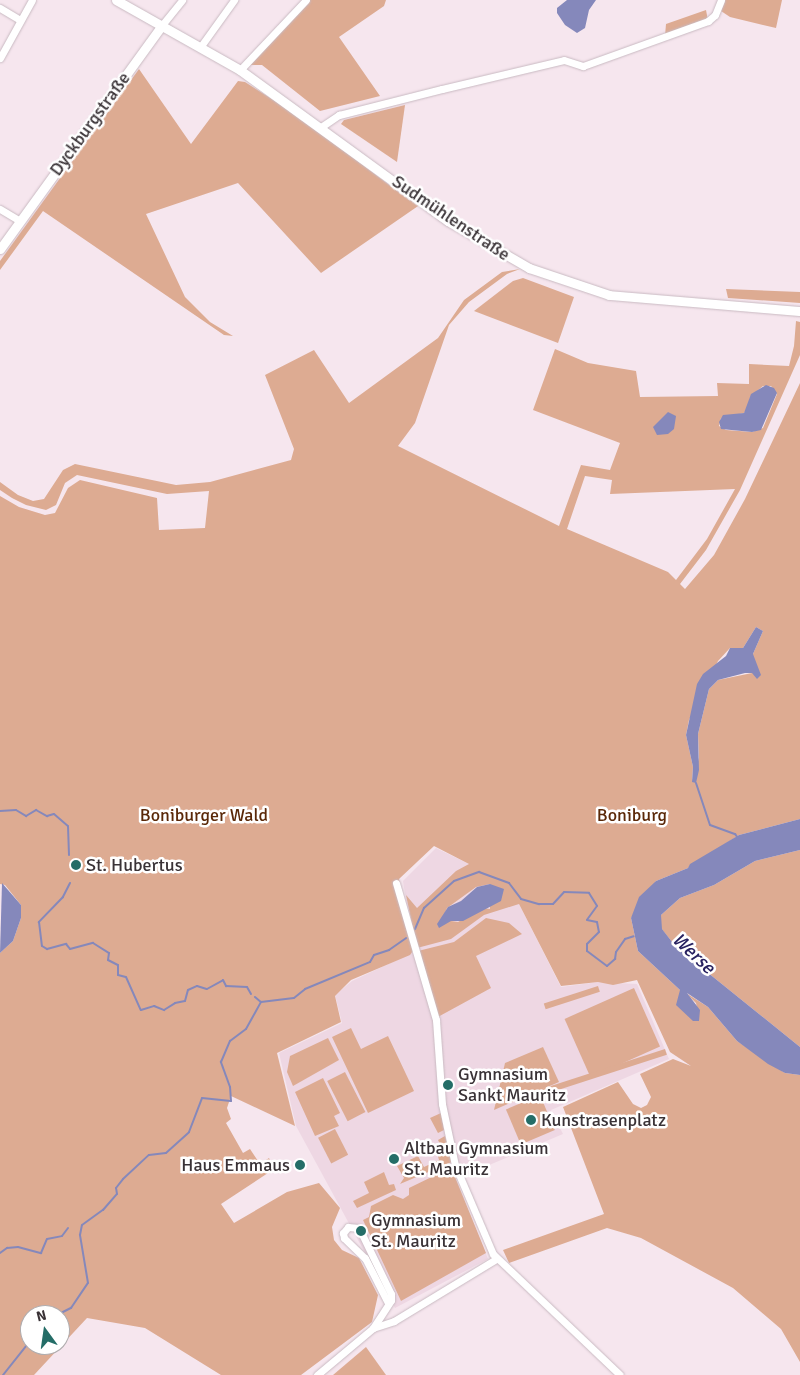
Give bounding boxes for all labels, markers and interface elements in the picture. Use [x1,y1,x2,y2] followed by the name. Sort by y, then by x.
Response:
[45,68,135,180] street label: Dyckburgstraße
[388,171,514,265] street label: Sudmühlenstraße
[140,804,268,826] park label: Boniburger Wald
[597,804,667,826] park label: Boniburg
[86,854,183,876] place label: St. Hubertus
[70,859,82,871] marker: St. Hubertus
[667,929,719,979] water label: Werse
[458,1064,566,1106] place label: Gymnasium Sankt Mauritz
[442,1079,454,1091] marker: Gymnasium Sankt Mauritz
[541,1109,666,1131] place label: Kunstrasenplatz
[525,1114,537,1126] marker: Kunstrasenplatz
[404,1138,549,1180] place label: Altbau Gymnasium St. Mauritz
[388,1153,400,1165] marker: Altbau Gymnasium St. Mauritz
[181,1154,290,1176] place label: Haus Emmaus
[294,1159,306,1171] marker: Haus Emmaus
[371,1210,461,1252] place label: Gymnasium St. Mauritz
[355,1225,367,1237] marker: Gymnasium St. Mauritz
[20,1305,70,1355] north arrow
[35,1307,48,1325] text: N

